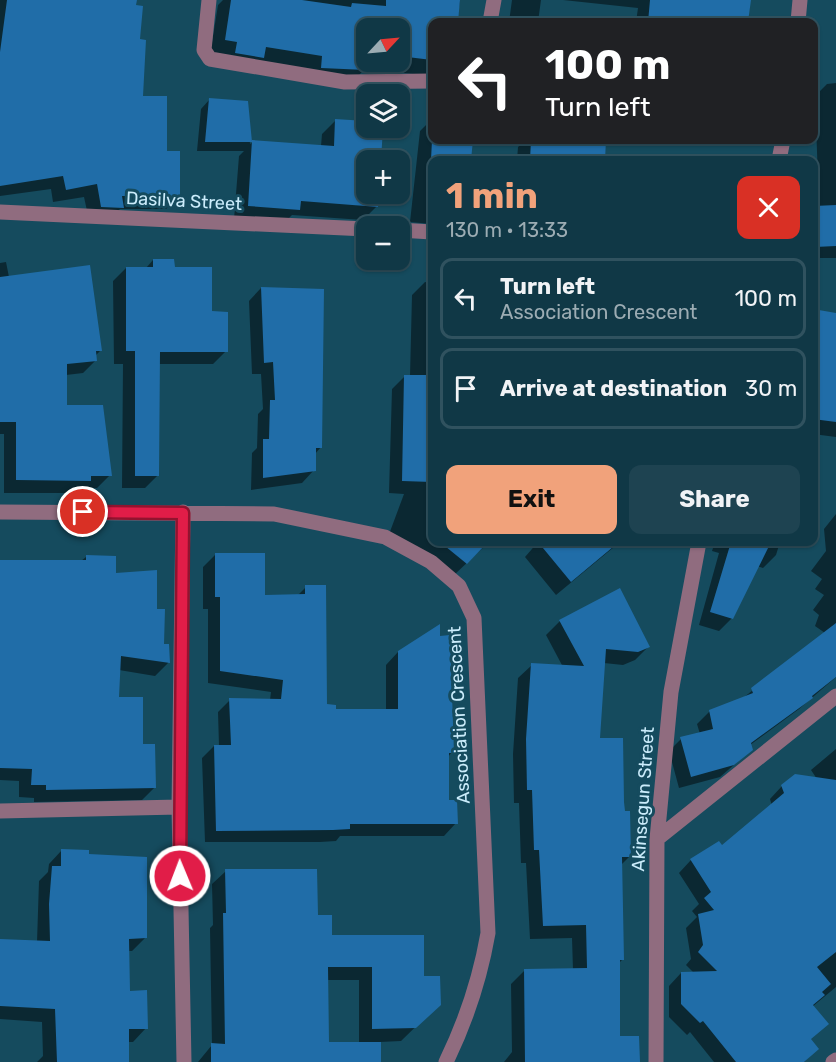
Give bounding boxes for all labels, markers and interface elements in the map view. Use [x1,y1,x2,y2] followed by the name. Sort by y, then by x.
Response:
[356,18,410,72] north arrow
[356,18,410,270] map controls
[545,40,670,90] text: 100 m
[446,42,524,120] icon: left
[356,84,410,138] button: layers
[545,91,650,123] text: Turn left
[356,150,410,204] button: +
[446,174,538,217] text: 1 min
[737,176,800,239] button: close
[125,187,243,215] street label: Dasilva Street
[356,216,410,270] button: −
[446,218,568,242] text: 130 m · 13:33
[500,273,595,300] text: Turn left
[449,282,482,315] icon: left
[735,285,797,312] text: 100 m
[500,300,697,324] text: Association Crescent
[449,372,482,405] icon: arrive
[500,375,727,402] text: Arrive at destination
[745,375,797,402] text: 30 m
[446,465,617,534] button: Exit
[629,465,800,534] button: Share
[57,486,108,537] pin
[66,495,99,528] icon: arrive
[443,626,475,804] street label: Association Crescent
[627,726,659,872] street label: Akinsegun Street
[148,844,212,908] position arrow

